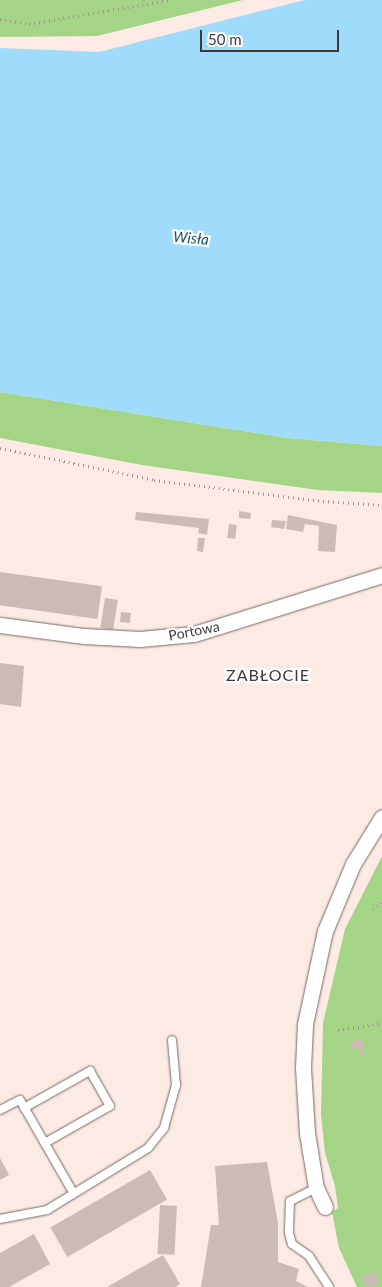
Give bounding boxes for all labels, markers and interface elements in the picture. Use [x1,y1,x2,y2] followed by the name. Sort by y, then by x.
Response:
[202,20,341,52] scale bar
[208,30,242,48] text: 50 m
[172,227,210,249] water label: Wisła
[167,618,221,644] street label: Portowa
[225,665,311,685] district label: ZABŁOCIE

